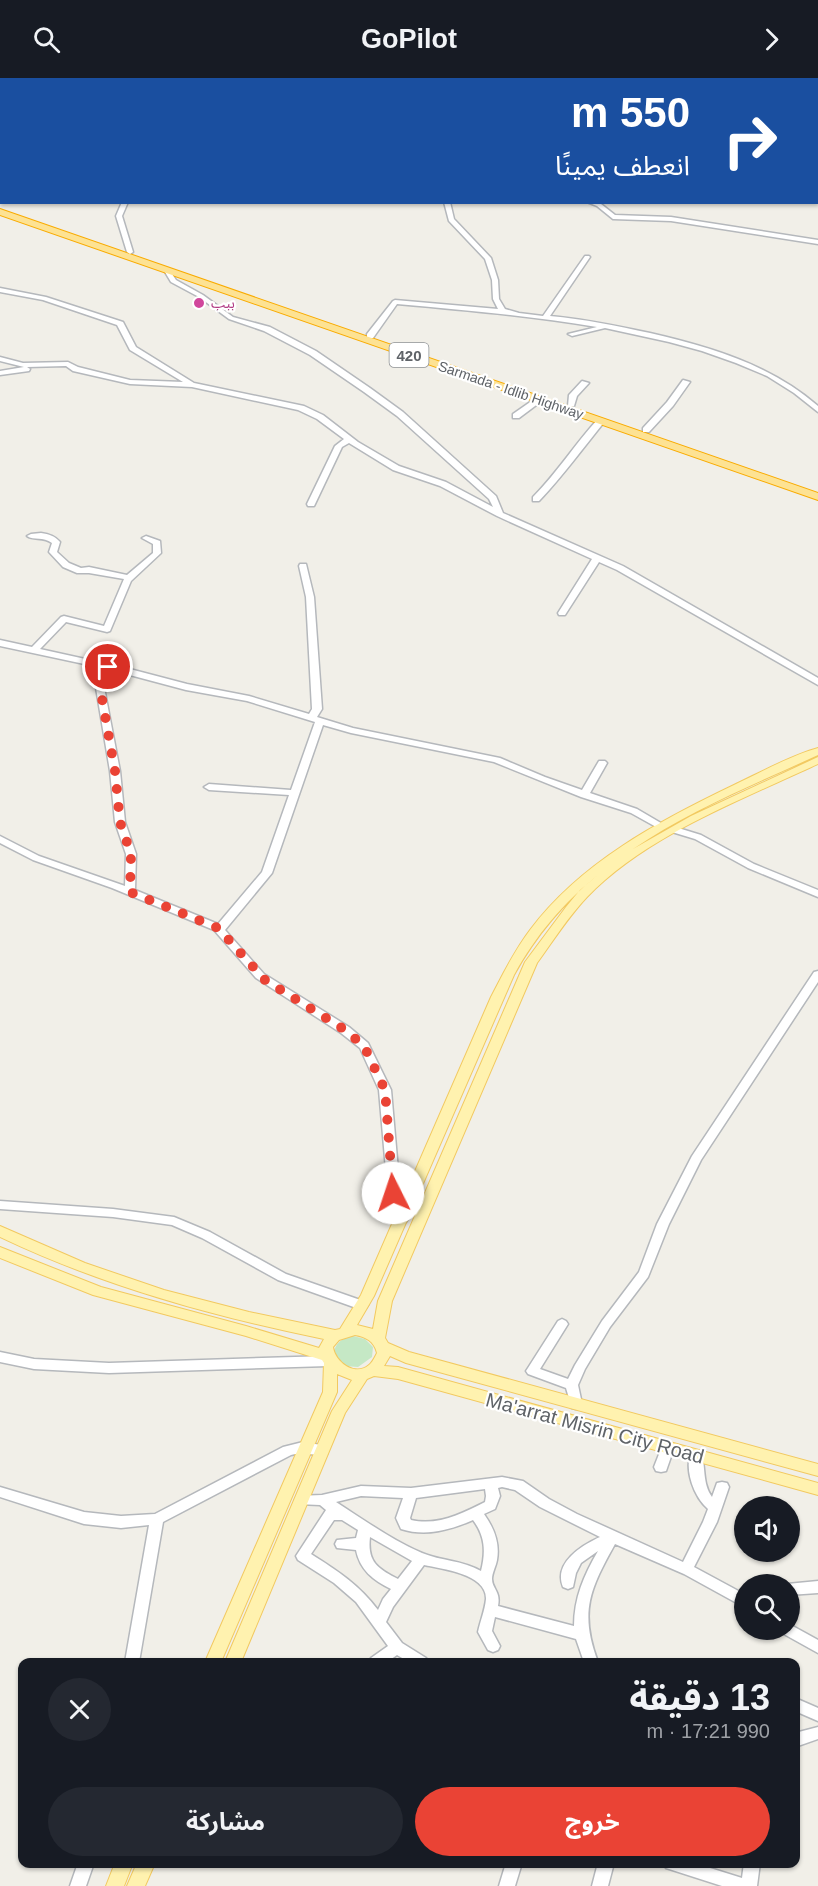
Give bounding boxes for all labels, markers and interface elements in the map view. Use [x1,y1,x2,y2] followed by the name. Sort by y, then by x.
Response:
[30,23,63,56] icon: search
[755,23,788,56] icon: forward
[361,24,457,54] text: GoPilot
[571,89,690,136] text: 550 m
[711,102,789,180] icon: right
[555,151,690,181] text: انعطف يمينًا
[211,295,235,311] place label: ببب
[192,296,206,310] marker: ببب
[390,343,428,367] road number: 420
[436,358,586,422] street label: Sarmada - Idlib Highway
[82,641,133,692] pin
[91,650,124,683] icon: arrive
[361,1161,425,1225] position arrow
[483,1388,707,1468] street label: Ma'arrat Misrin City Road
[734,1496,800,1640] map controls
[734,1496,800,1562] button: sound
[734,1574,800,1640] button: search
[629,1677,770,1718] text: 13 دقيقة
[48,1678,111,1741] button: close
[647,1720,770,1742] text: 990 m · 17:21
[48,1787,403,1856] button: مشاركة
[415,1787,770,1856] button: خروج

